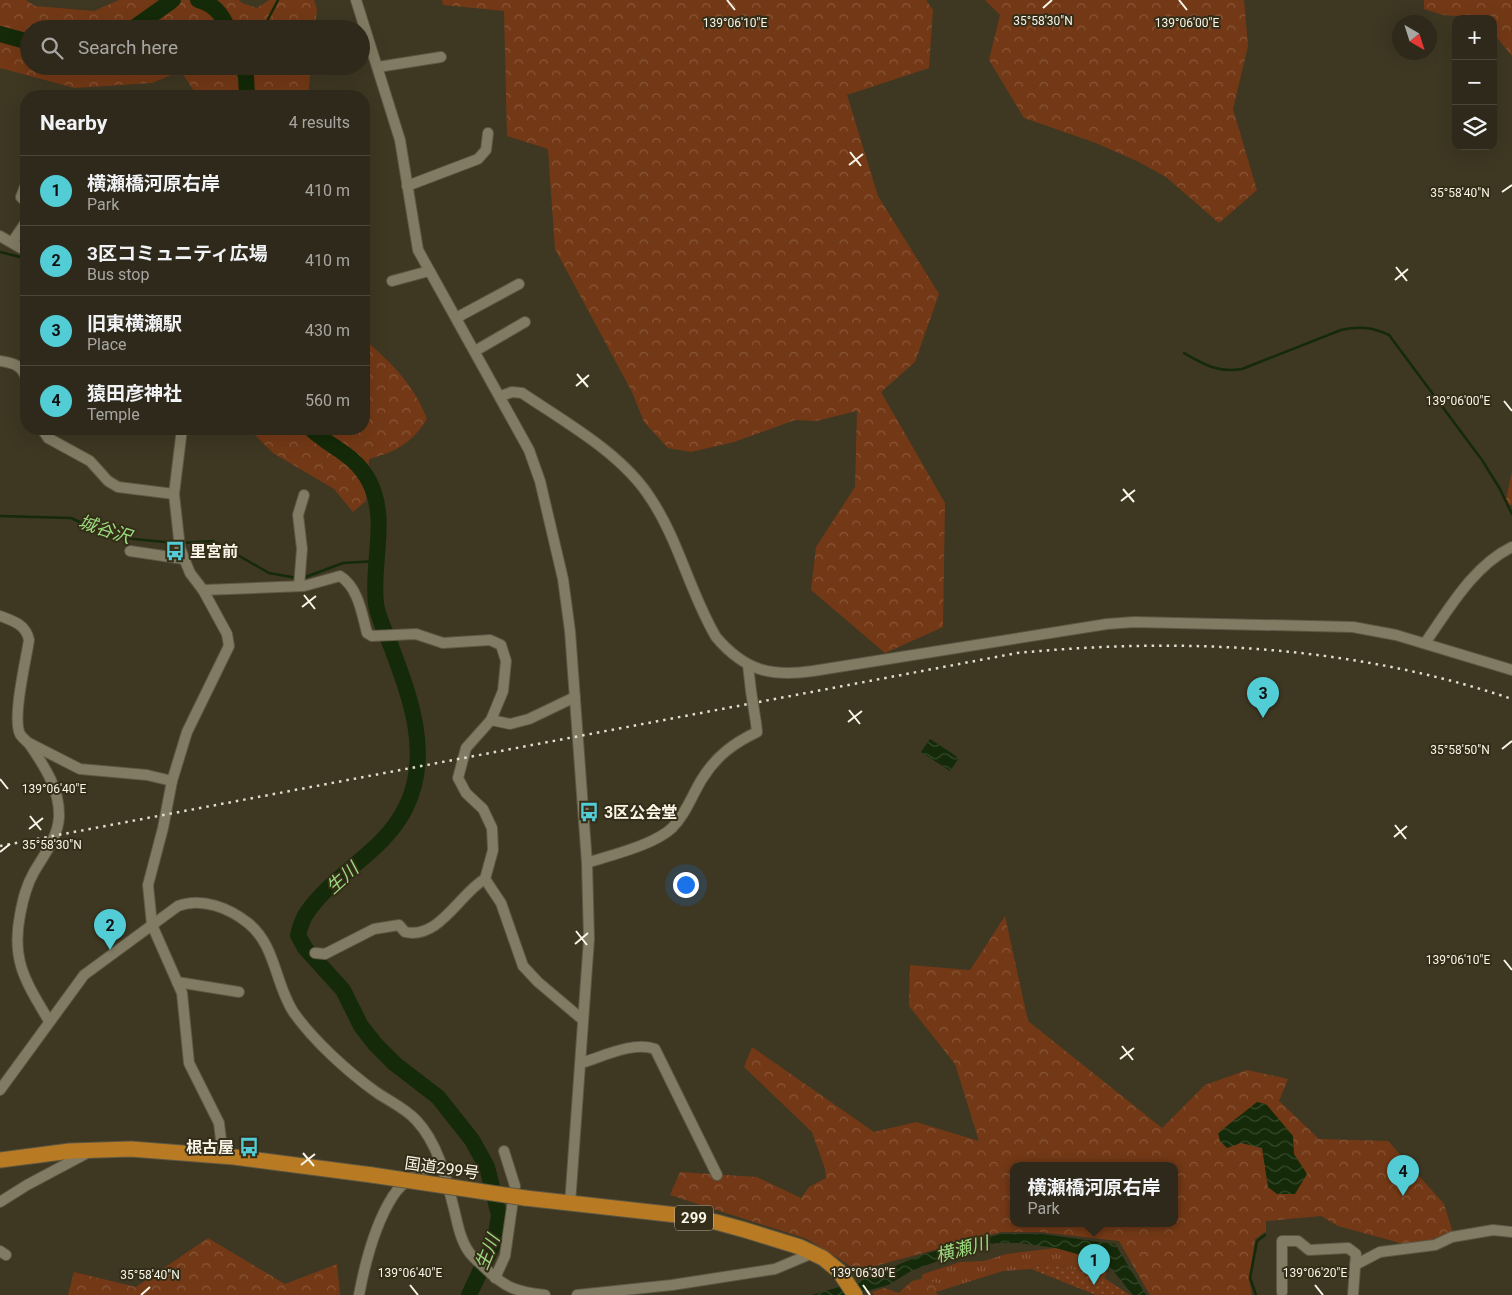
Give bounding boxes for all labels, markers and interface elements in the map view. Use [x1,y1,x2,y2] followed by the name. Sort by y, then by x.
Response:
[1013,14,1073,28] text: 35°58'30"N
[1392,15,1437,60] north arrow
[1452,15,1497,150] map controls
[1452,15,1497,60] button: +
[703,16,767,30] text: 139°06'10"E
[1155,16,1219,30] text: 139°06'00"E
[20,20,370,75] search box
[38,34,66,62] icon: search
[78,36,178,59] text: Search here
[1452,60,1497,105] button: −
[1452,105,1497,150] button: layers
[40,111,107,135] text: Nearby
[289,113,350,132] text: 4 results
[87,172,220,195] text: 横瀬橋河原右岸
[51,181,61,200] text: 1
[305,181,350,200] text: 410 m
[1430,186,1490,200] text: 35°58'40"N
[87,195,119,214] text: Park
[87,242,268,265] text: 3区コミュニティ広場
[51,251,61,270] text: 2
[305,251,350,270] text: 410 m
[87,265,149,284] text: Bus stop
[87,312,182,335] text: 旧東横瀬駅
[51,321,61,340] text: 3
[305,321,350,340] text: 430 m
[87,335,127,354] text: Place
[87,382,182,405] text: 猿田彦神社
[51,391,61,410] text: 4
[305,391,350,410] text: 560 m
[1426,394,1490,408] text: 139°06'00"E
[87,405,140,424] text: Temple
[76,511,136,548] water label: 城谷沢
[164,540,186,562] bus stop icon: 里宮前
[190,542,238,561] place label: 里宮前
[1247,677,1279,718] pin: 3
[1430,743,1490,757] text: 35°58'50"N
[22,782,86,796] text: 139°06'40"E
[578,801,600,823] bus stop icon: 3区公会堂
[604,803,677,822] place label: 3区公会堂
[22,838,82,852] text: 35°58'30"N
[322,857,364,898] water label: 生川
[673,872,699,898] your location
[94,909,126,950] pin: 2
[1426,953,1490,967] text: 139°06'10"E
[238,1136,260,1158] bus stop icon: 根古屋
[186,1138,234,1157] place label: 根古屋
[404,1153,480,1183] street label: 国道299号
[1387,1155,1419,1196] pin: 4
[1010,1162,1178,1227] popup
[1027,1176,1161,1199] text: 横瀬橋河原右岸
[1027,1199,1060,1218] text: Park
[675,1206,713,1230] road number: 299
[471,1230,504,1273] water label: 生川
[933,1231,993,1266] water label: 横瀬川
[1078,1244,1110,1285] pin: 1
[378,1266,442,1280] text: 139°06'40"E
[831,1266,895,1280] text: 139°06'30"E
[1283,1266,1347,1280] text: 139°06'20"E
[120,1268,180,1282] text: 35°58'40"N

